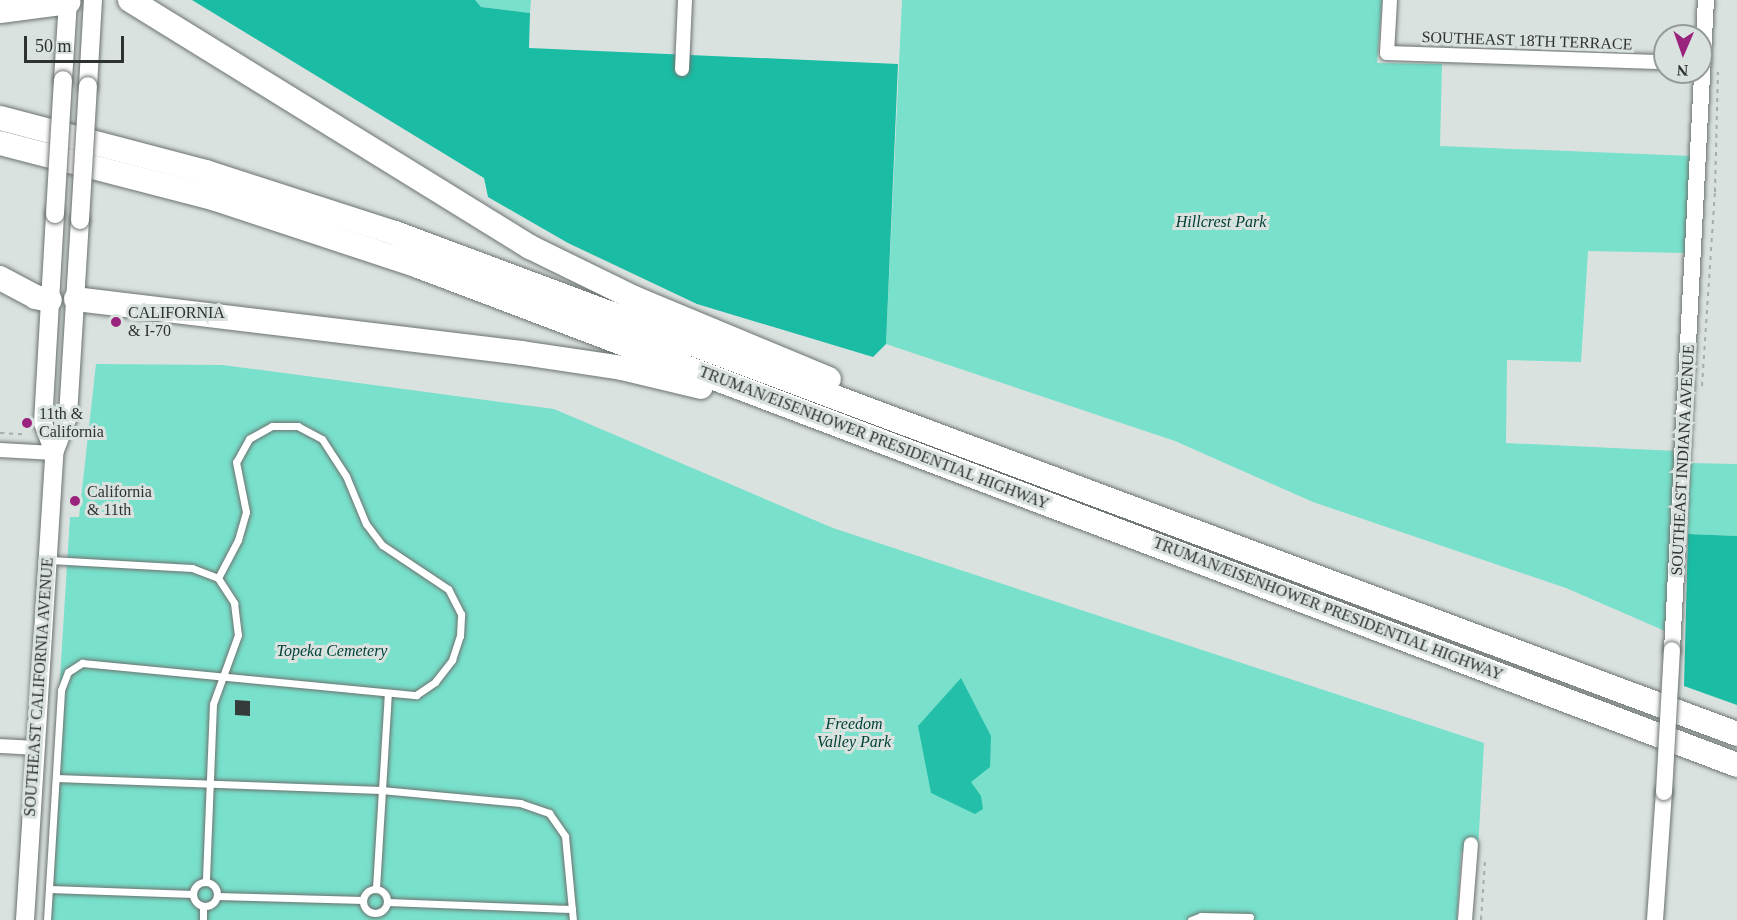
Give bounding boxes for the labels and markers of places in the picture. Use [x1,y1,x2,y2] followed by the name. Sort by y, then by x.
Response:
[128,303,225,341] place label: CALIFORNIA & I-70
[109,315,123,329] marker: CALIFORNIA & I-70
[39,404,104,442] place label: 11th & California
[20,416,34,430] marker: 11th & California
[87,482,152,520] place label: California & 11th
[68,494,82,508] marker: California & 11th

